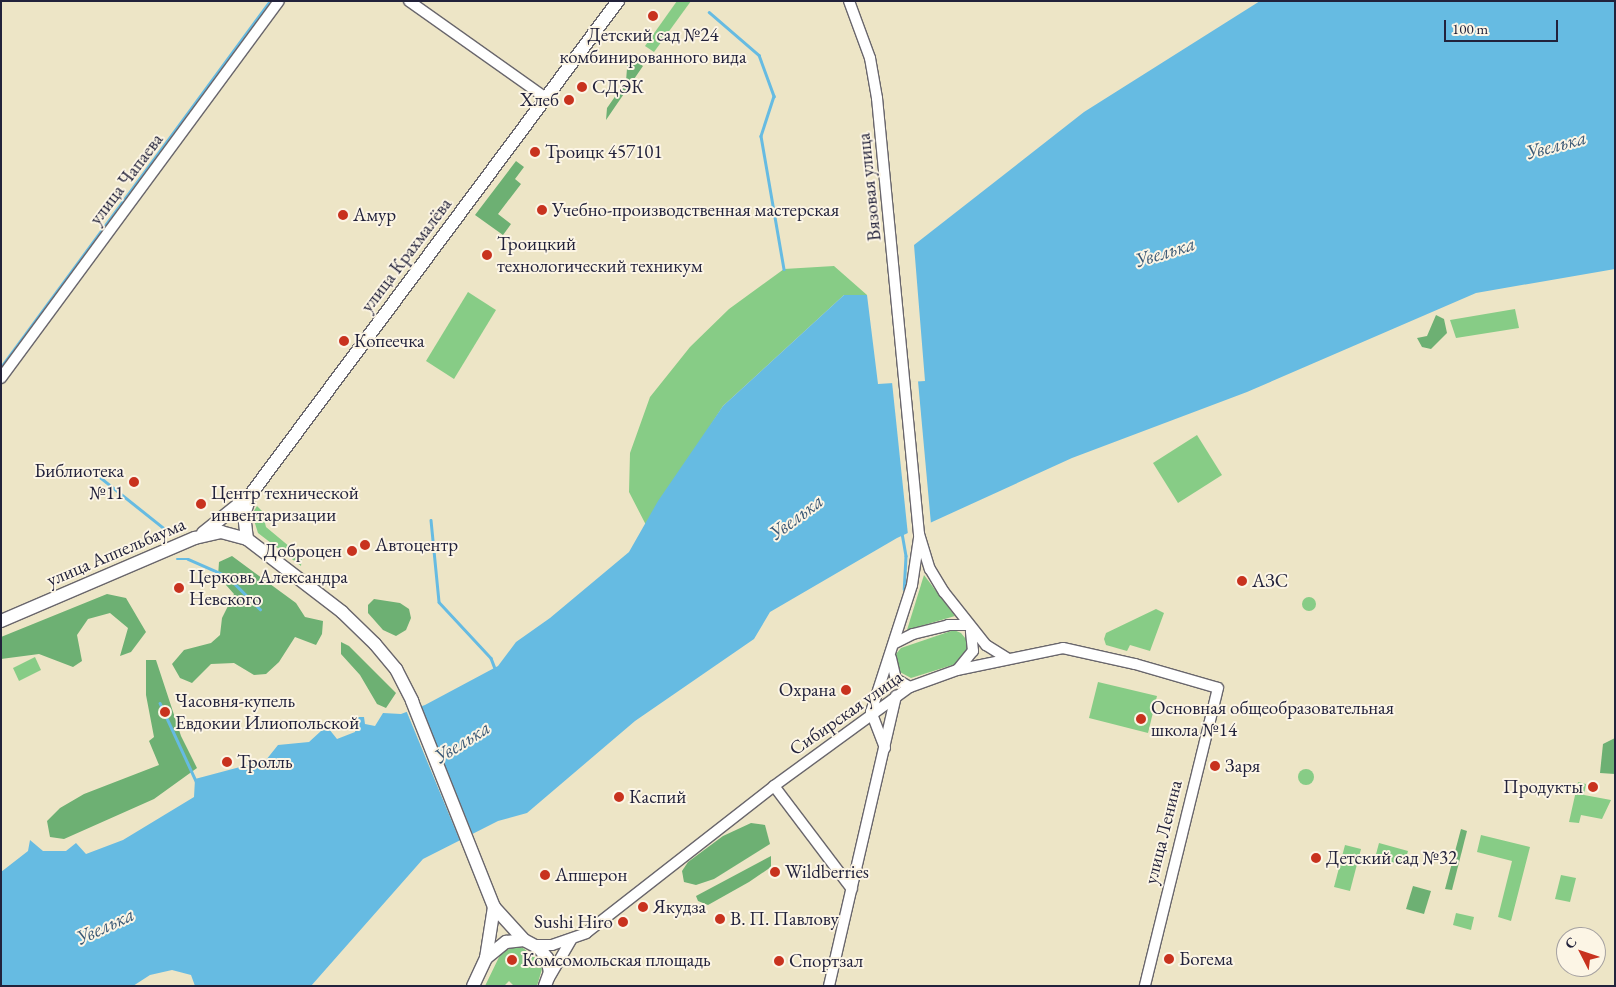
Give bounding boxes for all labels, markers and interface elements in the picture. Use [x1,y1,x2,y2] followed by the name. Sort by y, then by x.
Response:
[647,10,659,22] marker: Детский сад №24 комбинированного вида
[1446,10,1560,42] scale bar
[1452,19,1488,38] text: 100 m
[559,24,747,68] place label: Детский сад №24 комбинированного вида
[592,76,644,98] place label: СДЭК
[576,81,588,93] marker: СДЭК
[520,89,559,111] place label: Хлеб
[563,94,575,106] marker: Хлеб
[1523,125,1589,165] water label: Увелька
[84,129,168,229] street label: улица Чапаева
[852,132,886,242] street label: Вязовая улица
[545,141,662,163] place label: Троицк 457101
[529,146,541,158] marker: Троицк 457101
[355,193,457,317] street label: улица Крахмалёва
[552,199,839,221] place label: Учебно-производственная мастерская
[353,204,396,226] place label: Амур
[536,204,548,216] marker: Учебно-производственная мастерская
[337,209,349,221] marker: Амур
[1132,231,1198,273] water label: Увелька
[497,233,703,277] place label: Троицкий технологический техникум
[481,249,493,261] marker: Троицкий технологический техникум
[354,330,425,352] place label: Копеечка
[338,335,350,347] marker: Копеечка
[34,460,124,504] place label: Библиотека №11
[128,476,140,488] marker: Библиотека №11
[211,482,359,526] place label: Центр технической инвентаризации
[764,489,828,545] water label: Увелька
[195,498,207,510] marker: Центр технической инвентаризации
[43,513,189,591] street label: улица Аппельбаума
[375,534,458,556] place label: Автоцентр
[359,539,371,551] marker: Автоцентр
[264,540,342,562] place label: Доброцен
[346,545,358,557] marker: Доброцен
[189,566,348,610] place label: Церковь Александра Невского
[1252,570,1288,592] place label: АЗС
[1236,575,1248,587] marker: АЗС
[173,582,185,594] marker: Церковь Александра Невского
[785,666,907,760] street label: Сибирская улица
[779,679,836,701] place label: Охрана
[840,684,852,696] marker: Охрана
[175,690,359,734] place label: Часовня-купель Евдокии Илиопольской
[1151,697,1394,741] place label: Основная общеобразовательная школа №14
[159,706,171,718] marker: Часовня-купель Евдокии Илиопольской
[1135,713,1147,725] marker: Основная общеобразовательная школа №14
[429,715,495,769] water label: Увелька
[237,751,293,773] place label: Тролль
[1225,755,1260,777] place label: Заря
[221,756,233,768] marker: Тролль
[1209,760,1221,772] marker: Заря
[1503,776,1583,798] place label: Продукты
[1139,778,1187,886] street label: улица Ленина
[1587,781,1599,793] marker: Продукты
[629,786,686,808] place label: Каспий
[613,791,625,803] marker: Каспий
[1326,847,1457,869] place label: Детский сад №32
[1310,852,1322,864] marker: Детский сад №32
[785,861,869,883] place label: Wildberries
[555,864,627,886] place label: Апшерон
[769,866,781,878] marker: Wildberries
[539,869,551,881] marker: Апшерон
[653,896,706,918] place label: Якудза
[637,901,649,913] marker: Якудза
[72,902,138,950] water label: Увелька
[730,908,839,930] place label: В. П. Павлову
[534,911,613,933] place label: Sushi Hiro
[714,913,726,925] marker: В. П. Павлову
[617,916,629,928] marker: Sushi Hiro
[1556,927,1606,977] north arrow
[1560,933,1580,952] text: С
[1179,948,1233,970] place label: Богема
[522,949,711,971] place label: Комсомольская площадь
[789,950,863,972] place label: Спортзал
[1163,953,1175,965] marker: Богема
[506,954,518,966] marker: Комсомольская площадь
[773,955,785,967] marker: Спортзал

